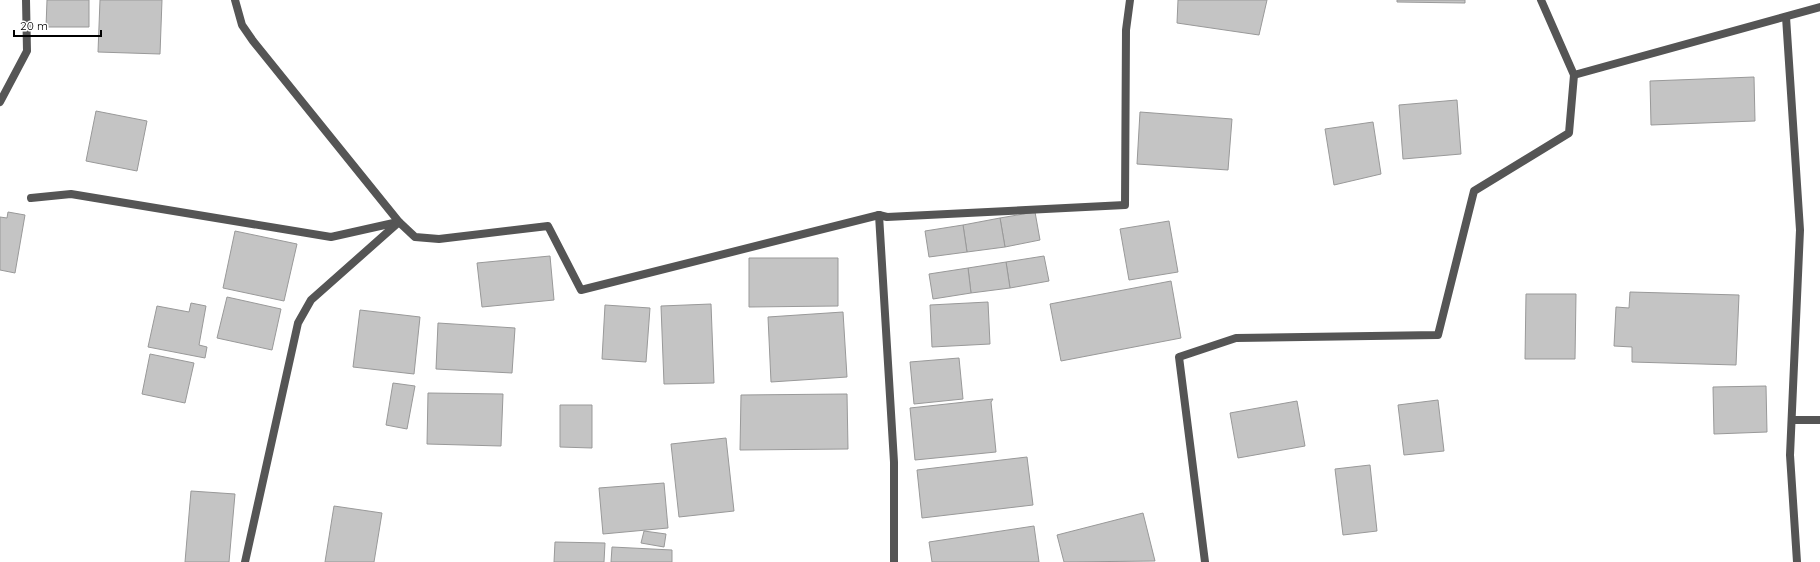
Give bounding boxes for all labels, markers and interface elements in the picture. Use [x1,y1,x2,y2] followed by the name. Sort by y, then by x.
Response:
[14,12,101,38] scale bar
[20,18,48,33] text: 20 m

